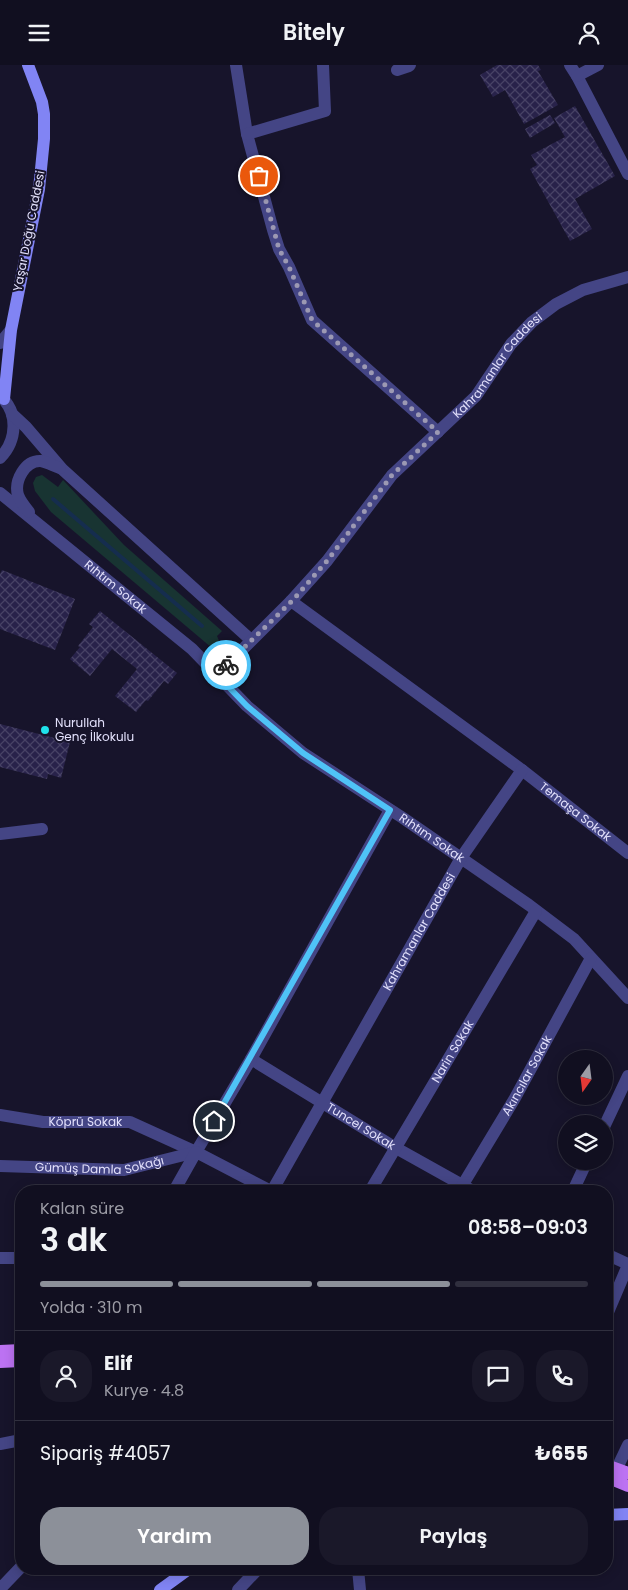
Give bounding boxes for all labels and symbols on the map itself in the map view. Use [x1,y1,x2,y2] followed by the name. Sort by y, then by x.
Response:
[238,155,280,197] pin
[8,169,49,293] street label: Yaşar Doğu Caddesi
[449,308,545,422] street label: Kahramanlar Caddesi
[81,556,151,618] street label: Rıhtım Sokak
[201,640,251,690] courier
[55,714,134,745] place label: Nurullah Genç İlkokulu
[39,724,51,736] marker: Nurullah Genç İlkokulu
[536,778,616,845] street label: Temaşa Sokak
[396,809,469,867] street label: Rıhtım Sokak
[378,870,459,994] street label: Kahramanlar Caddesi
[427,1016,478,1086] street label: Narin Sokak
[497,1031,556,1119] street label: Akıncılar Sokak
[558,1050,612,1105] north arrow
[324,1098,400,1154] street label: Tuncel Sokak
[193,1100,235,1142] pin
[49,1113,123,1130] street label: Köprü Sokak
[35,1151,166,1178] street label: Gümüş Damla Sokağı

